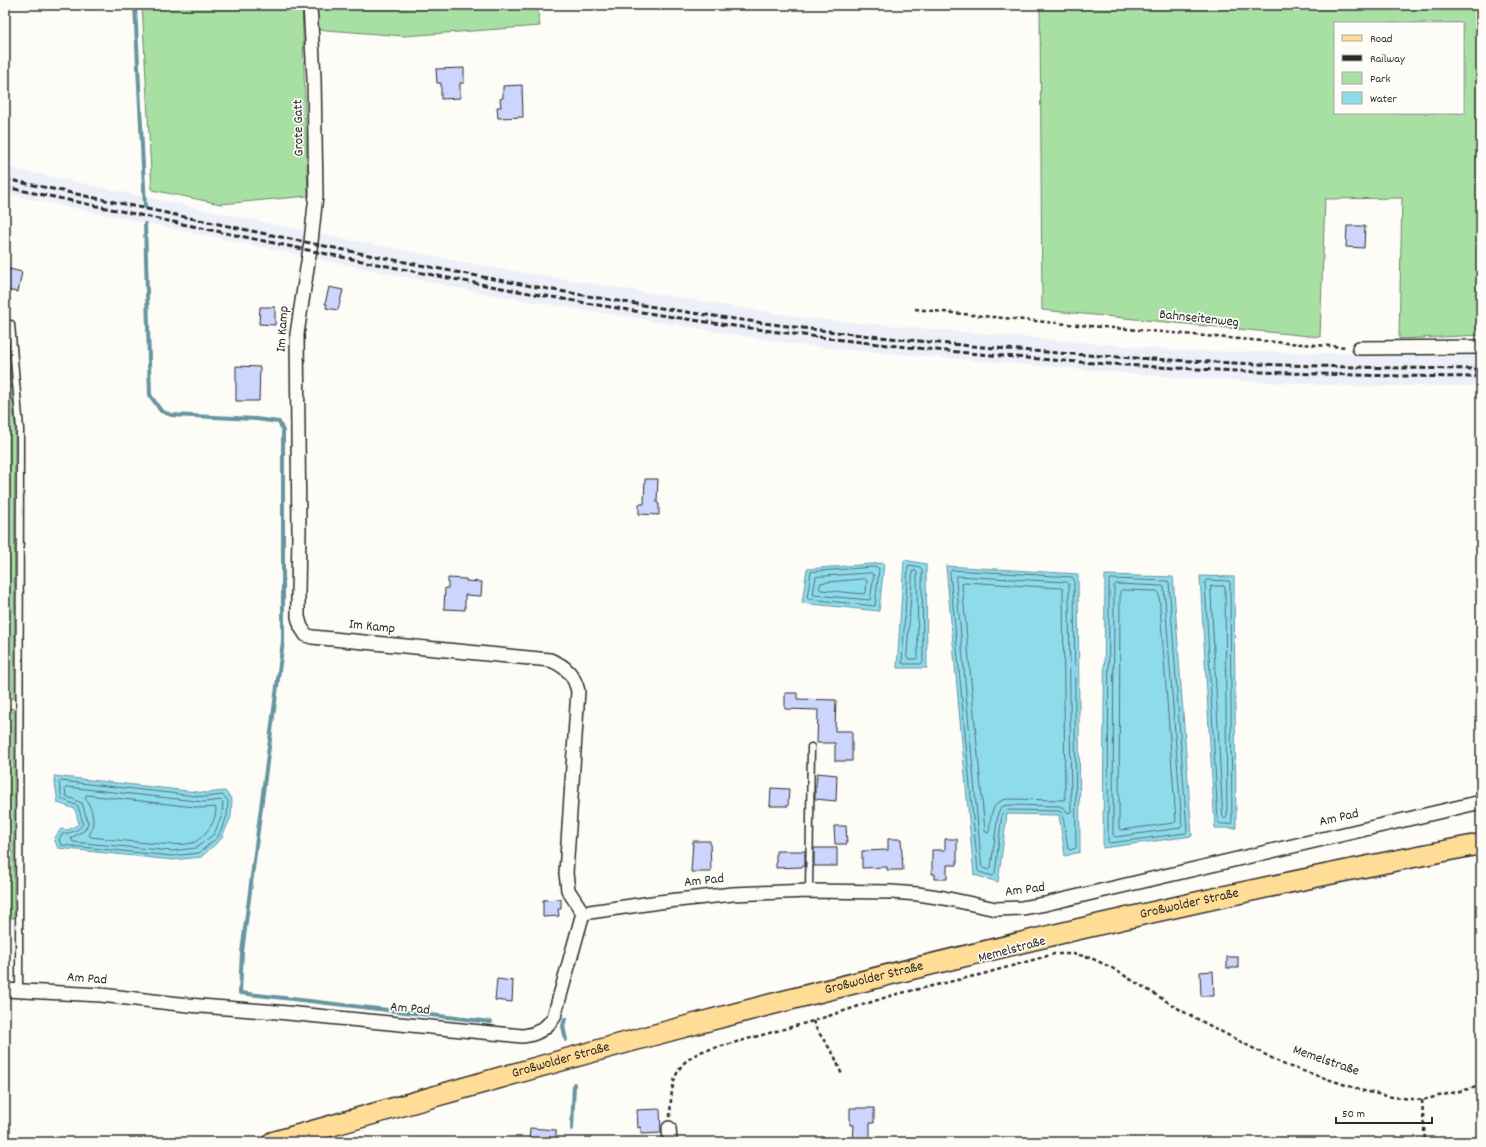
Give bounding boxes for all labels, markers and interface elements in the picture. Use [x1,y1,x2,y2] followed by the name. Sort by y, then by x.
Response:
[1334,22,1464,114] legend
[1370,31,1392,48] text: Road
[1370,51,1406,68] text: Railway
[1370,71,1391,88] text: Park
[1370,91,1397,108] text: Water
[289,99,309,157] street label: Grote Gatt
[271,305,295,353] street label: Im Kamp
[1158,305,1240,333] street label: Bahnseitenweg
[348,615,396,639] street label: Im Kamp
[1317,804,1361,832] street label: Am Pad
[683,869,725,893] street label: Am Pad
[1004,878,1046,902] street label: Am Pad
[1138,883,1241,925] street label: Großwolder Straße
[976,931,1048,969] street label: Memelstraße
[823,956,925,1000] street label: Großwolder Straße
[66,968,108,990] street label: Am Pad
[389,997,431,1021] street label: Am Pad
[509,1037,612,1084] street label: Großwolder Straße
[1290,1040,1362,1082] street label: Memelstraße
[1336,1099,1432,1125] scale bar
[1342,1106,1365,1123] text: 50 m

